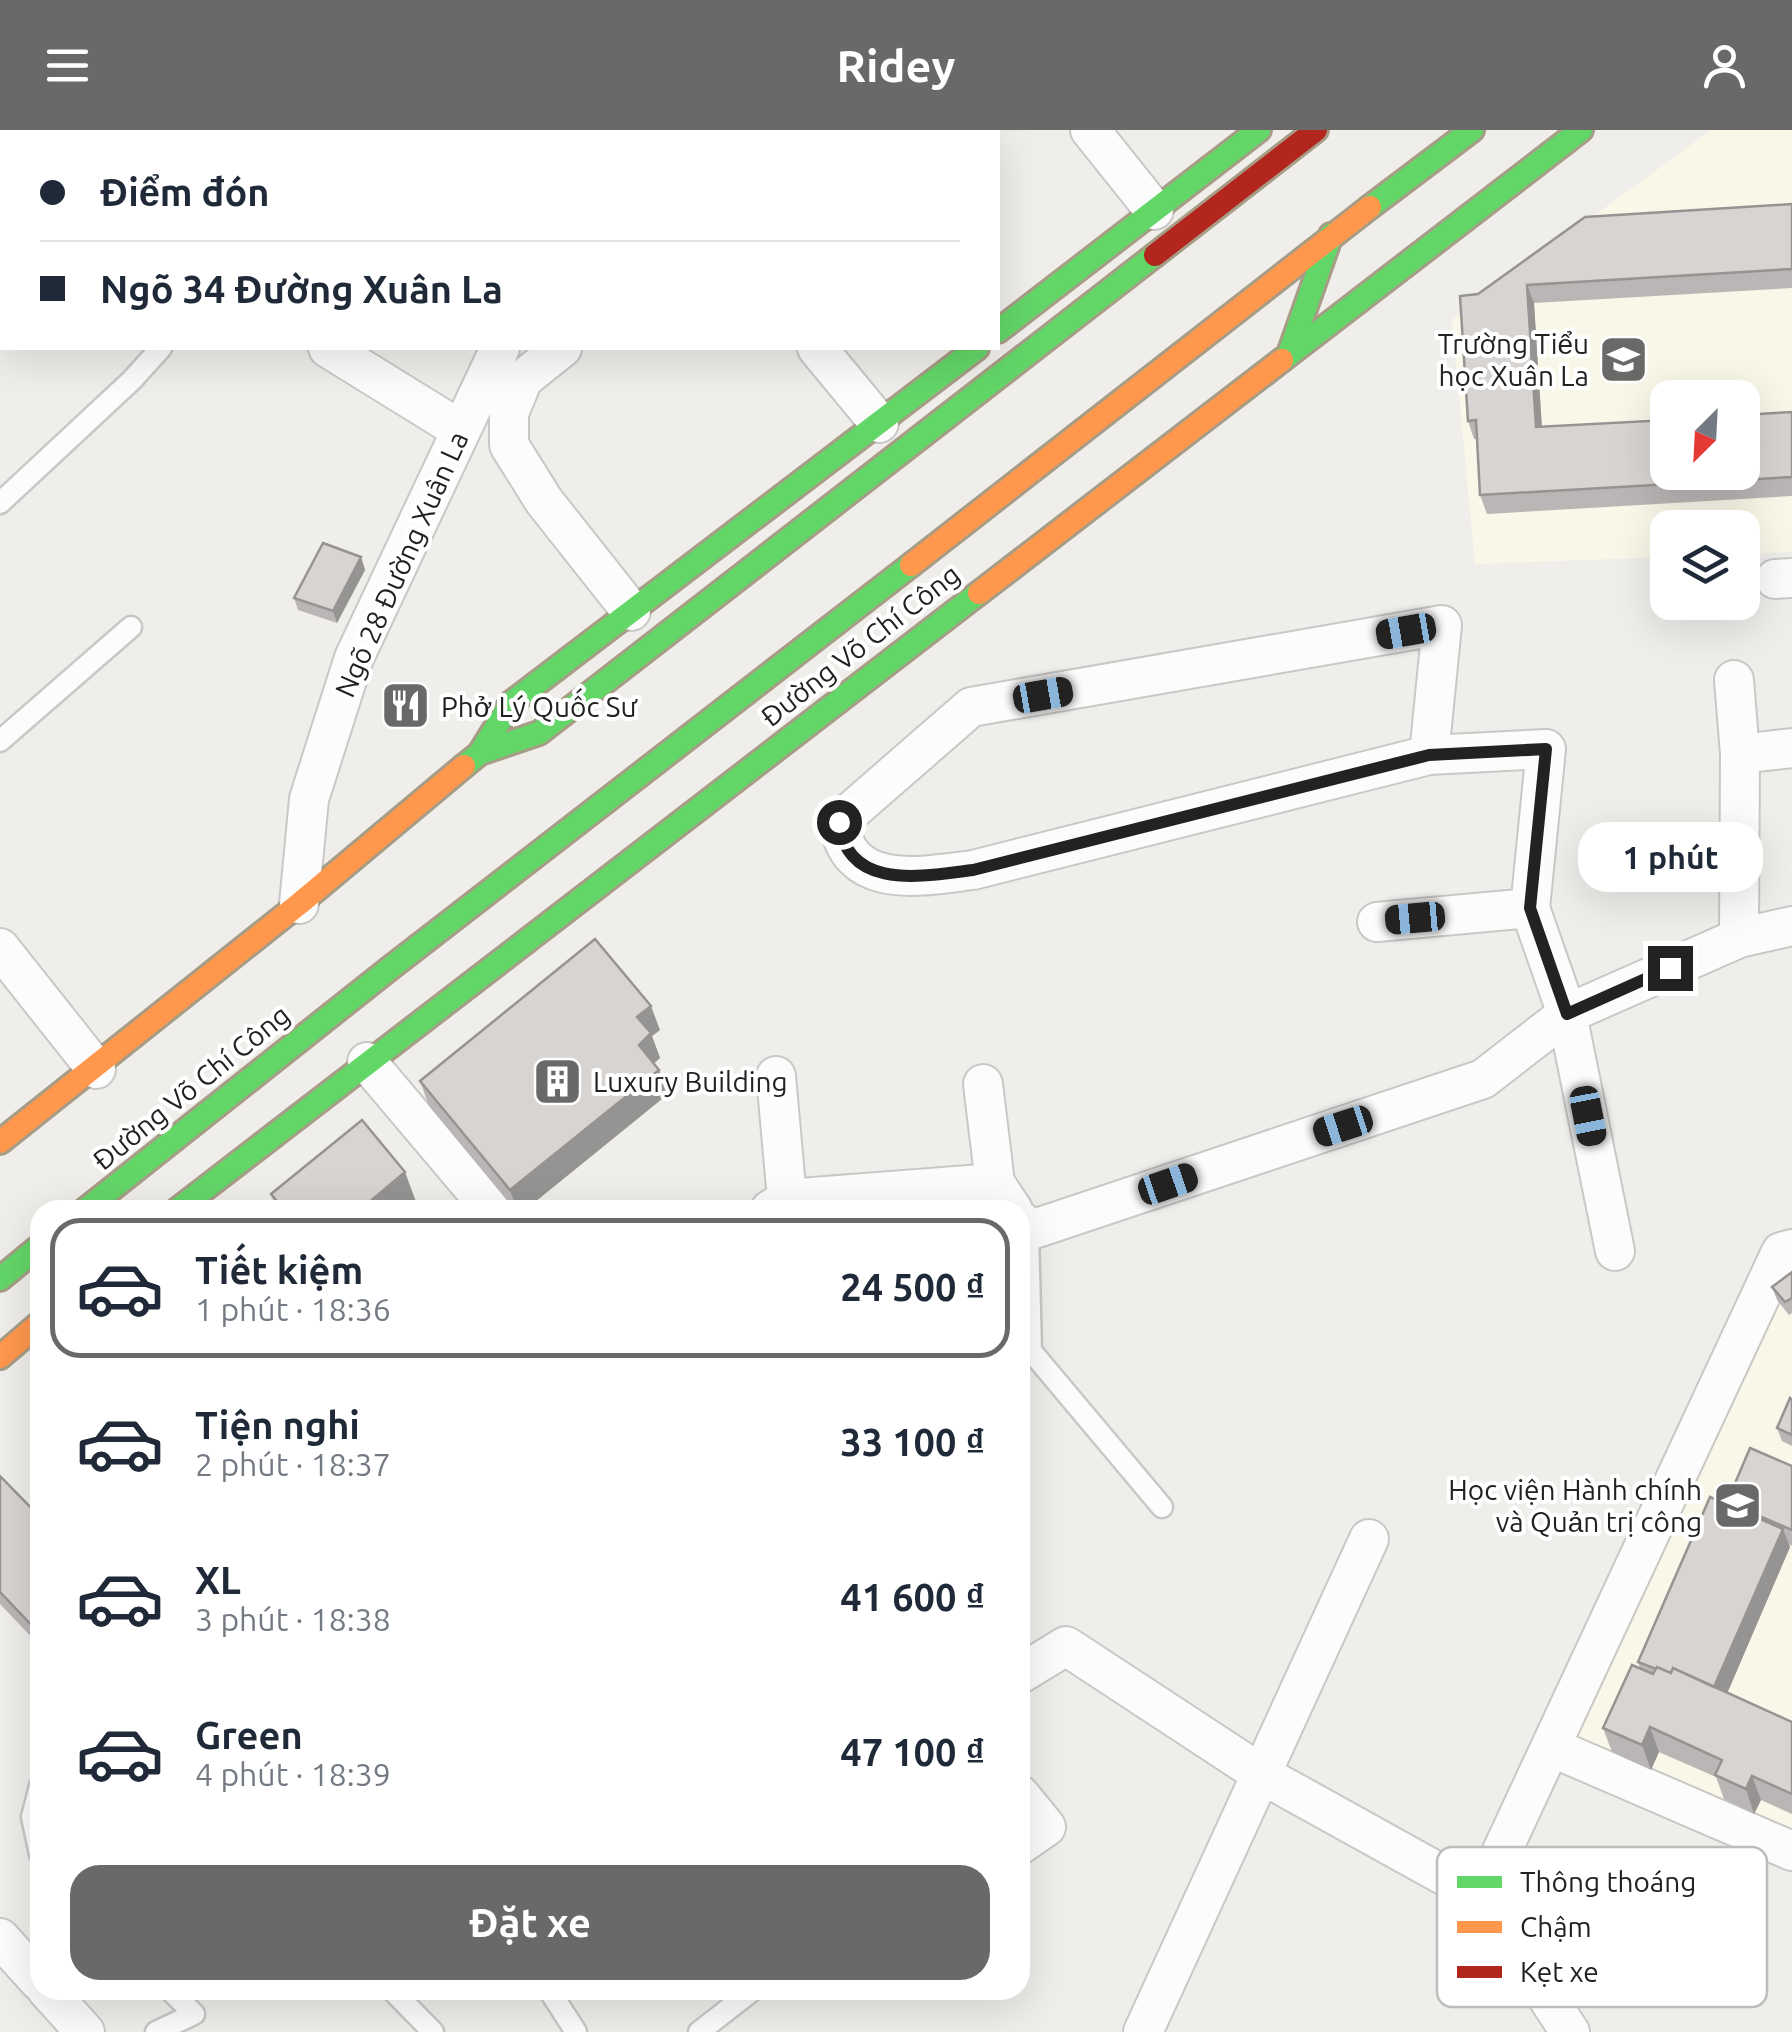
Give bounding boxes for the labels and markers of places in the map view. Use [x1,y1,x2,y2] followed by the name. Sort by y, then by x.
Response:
[1438,328,1589,391] place label: Trường Tiểu học Xuân La
[1598,333,1650,385] school or university icon: Trường Tiểu học Xuân La
[380,680,432,732] restaurant icon: Phở Lý Quốc Sư
[441,688,639,722] place label: Phở Lý Quốc Sư
[532,1055,584,1107] building icon: Luxury Building
[593,1066,788,1097] place label: Luxury Building
[1448,1474,1702,1537] place label: Học viện Hành chính và Quản trị công
[1711,1479,1763,1531] school or university icon: Học viện Hành chính và Quản trị công

